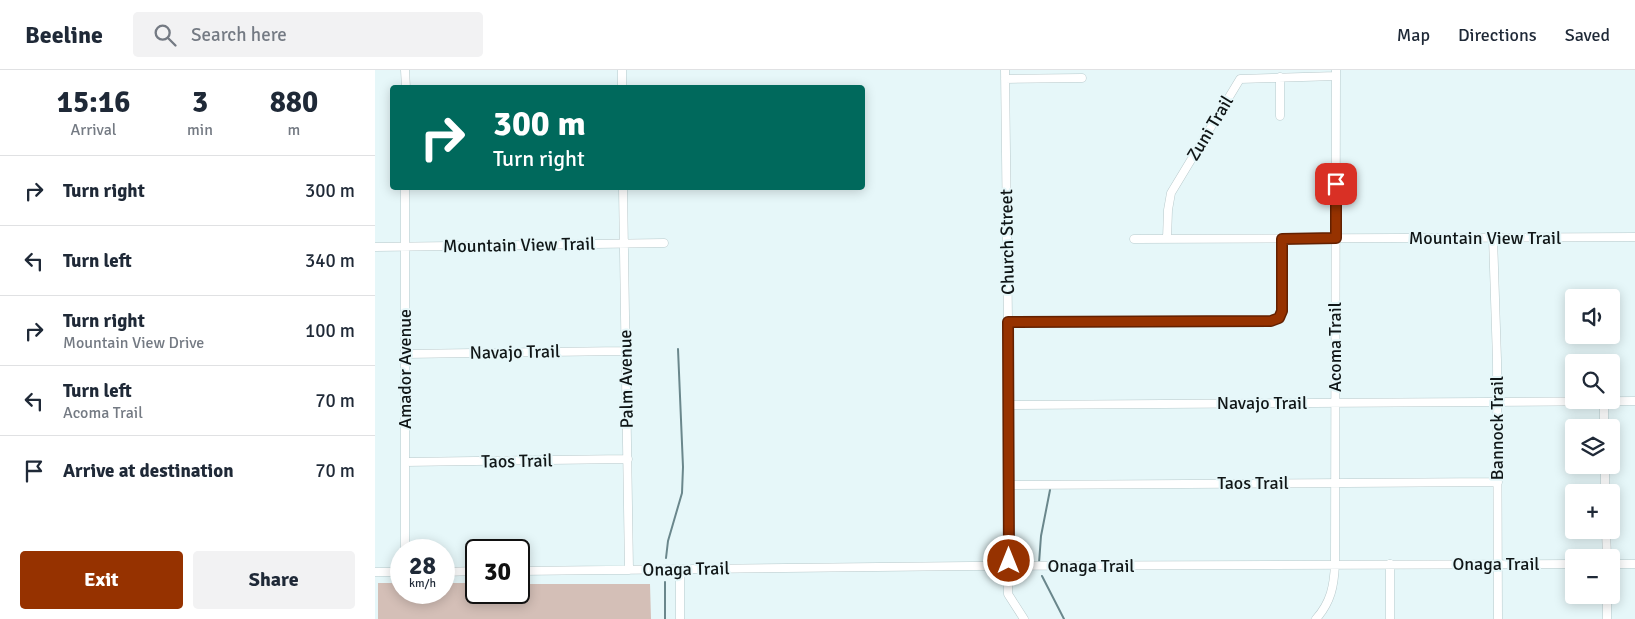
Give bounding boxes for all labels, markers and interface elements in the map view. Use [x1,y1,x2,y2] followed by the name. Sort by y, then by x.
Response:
[133,12,483,57] search box
[25,20,103,50] text: Beeline
[151,21,179,49] icon: search
[191,23,287,47] text: Search here
[1397,24,1430,46] text: Map
[1458,24,1537,46] text: Directions
[1565,24,1610,46] text: Saved
[57,84,130,121] text: 15:16
[192,84,208,121] text: 3
[270,84,318,121] text: 880
[1182,91,1238,165] street label: Zuni Trail
[493,102,586,145] text: 300 m
[410,105,475,170] icon: right
[70,120,117,140] text: Arrival
[187,120,213,140] text: min
[288,120,300,140] text: m
[493,145,585,172] text: Turn right
[1315,163,1357,205] pin
[1322,170,1350,198] icon: arrive
[20,177,48,205] icon: right
[63,179,145,203] text: Turn right
[305,179,355,203] text: 300 m
[995,189,1019,295] street label: Church Street
[1409,227,1561,249] street label: Mountain View Trail
[443,233,595,257] street label: Mountain View Trail
[20,247,48,275] icon: left
[63,249,132,273] text: Turn left
[305,249,355,273] text: 340 m
[1565,289,1620,604] map controls
[1565,289,1620,344] button: sound
[1324,302,1346,392] street label: Acoma Trail
[63,309,145,333] text: Turn right
[394,309,416,429] street label: Amador Avenue
[20,317,48,345] icon: right
[305,319,355,343] text: 100 m
[614,329,638,429] street label: Palm Avenue
[63,333,204,353] text: Mountain View Drive
[470,340,560,364] street label: Navajo Trail
[1565,354,1620,409] button: search
[1486,376,1508,480] street label: Bannock Trail
[63,379,132,403] text: Turn left
[20,387,48,415] icon: left
[315,389,355,413] text: 70 m
[1217,392,1307,414] street label: Navajo Trail
[63,403,143,423] text: Acoma Trail
[1565,419,1620,474] button: layers
[481,449,553,473] street label: Taos Trail
[20,457,48,485] icon: arrive
[63,459,234,483] text: Arrive at destination
[315,459,355,483] text: 70 m
[1217,472,1289,494] street label: Taos Trail
[1565,484,1620,539] button: +
[982,534,1034,586] position arrow
[465,539,530,604] speed limit sign: 30
[1565,549,1620,604] button: −
[409,550,436,581] text: 28
[20,551,183,609] button: Exit
[193,551,355,609] button: Share
[1452,553,1540,575] street label: Onaga Trail
[1047,555,1135,577] street label: Onaga Trail
[642,557,730,581] street label: Onaga Trail
[409,576,436,591] text: km/h

